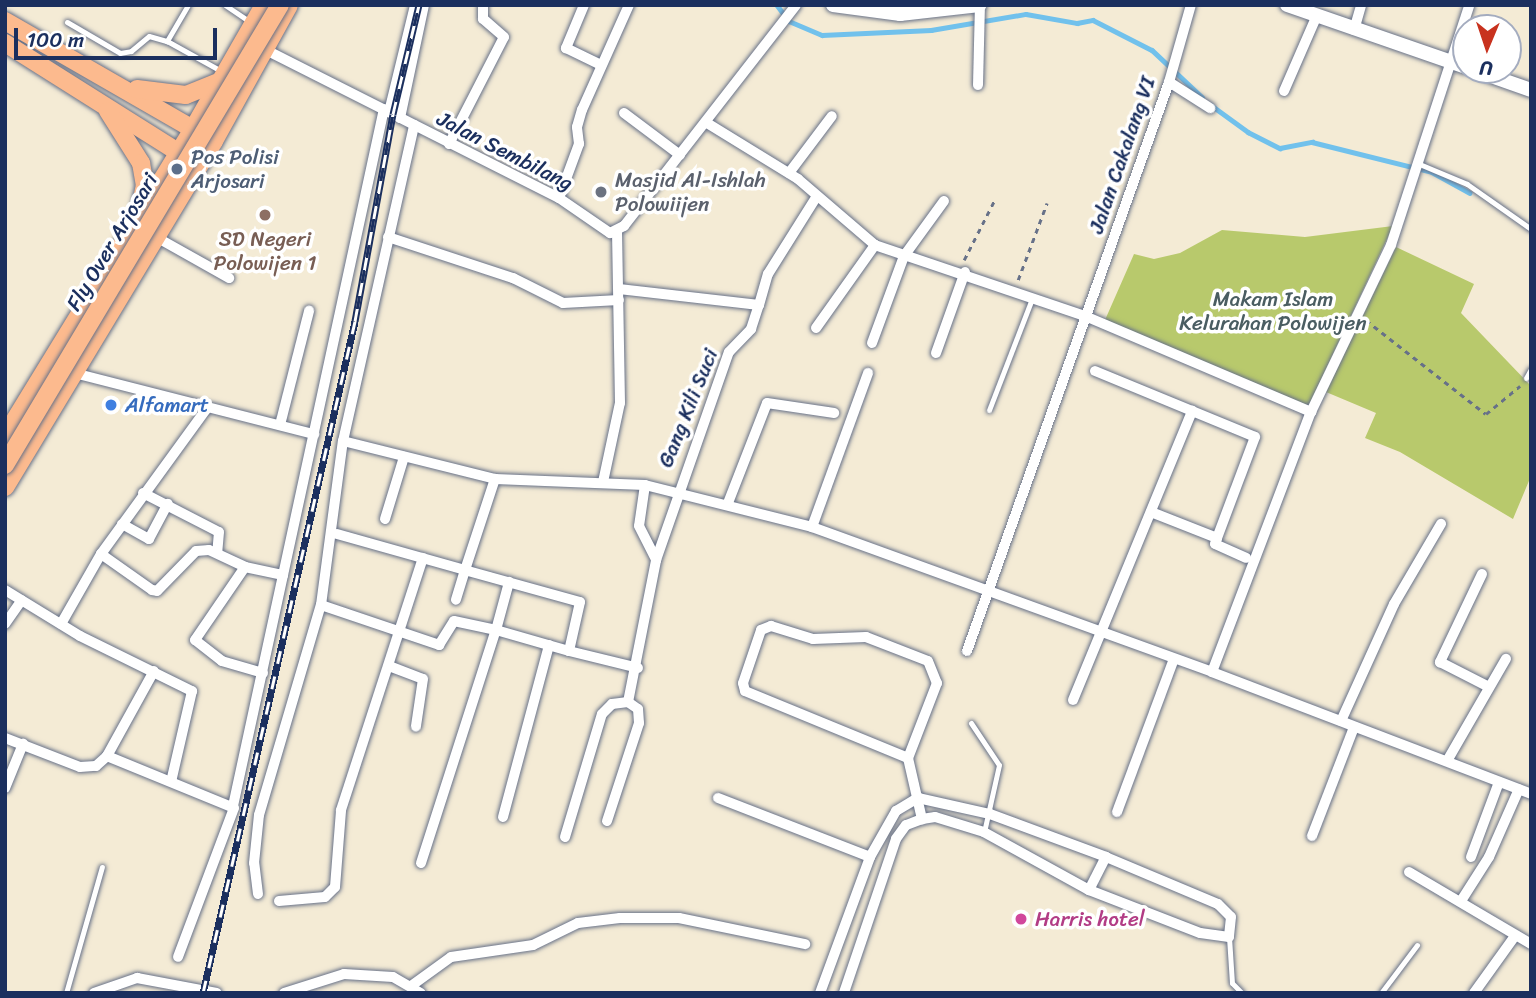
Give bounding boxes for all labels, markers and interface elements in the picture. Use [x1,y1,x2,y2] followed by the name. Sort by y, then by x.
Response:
[18,14,220,58] scale bar
[1452,14,1522,84] north arrow
[27,21,84,59] text: 100 m
[1479,52,1493,85] text: U
[1083,73,1161,237] street label: Jalan Cakalang VI
[433,106,577,196] street label: Jalan Sembilang
[191,144,280,194] place label: Pos Polisi Arjosari
[169,161,185,177] marker: Pos Polisi Arjosari
[615,167,766,217] place label: Masjid Al-Ishlah Polowiijen
[61,169,163,315] street label: Fly Over Arjosari
[593,184,609,200] marker: Masjid Al-Ishlah Polowiijen
[257,207,273,223] marker: SD Negeri Polowijen 1
[213,226,317,276] place label: SD Negeri Polowijen 1
[1180,286,1366,336] park label: Makam Islam Kelurahan Polowijen
[652,344,724,472] street label: Gang Kili Suci
[125,392,209,418] place label: Alfamart
[103,397,119,413] marker: Alfamart
[1035,906,1145,932] place label: Harris hotel
[1013,911,1029,927] marker: Harris hotel

